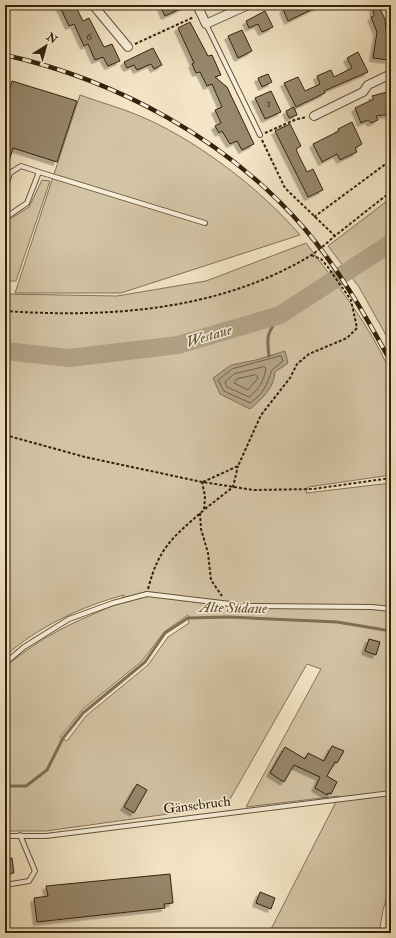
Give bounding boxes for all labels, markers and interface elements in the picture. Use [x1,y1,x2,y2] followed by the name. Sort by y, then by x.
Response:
[26,26,66,66] north arrow
[86,29,93,44] house number: 6
[43,30,60,47] text: N
[267,96,271,111] house number: 1
[184,320,235,352] water label: Westaue
[197,598,268,618] water label: Alte Südaue
[162,792,232,818] street label: Gänsebruch

